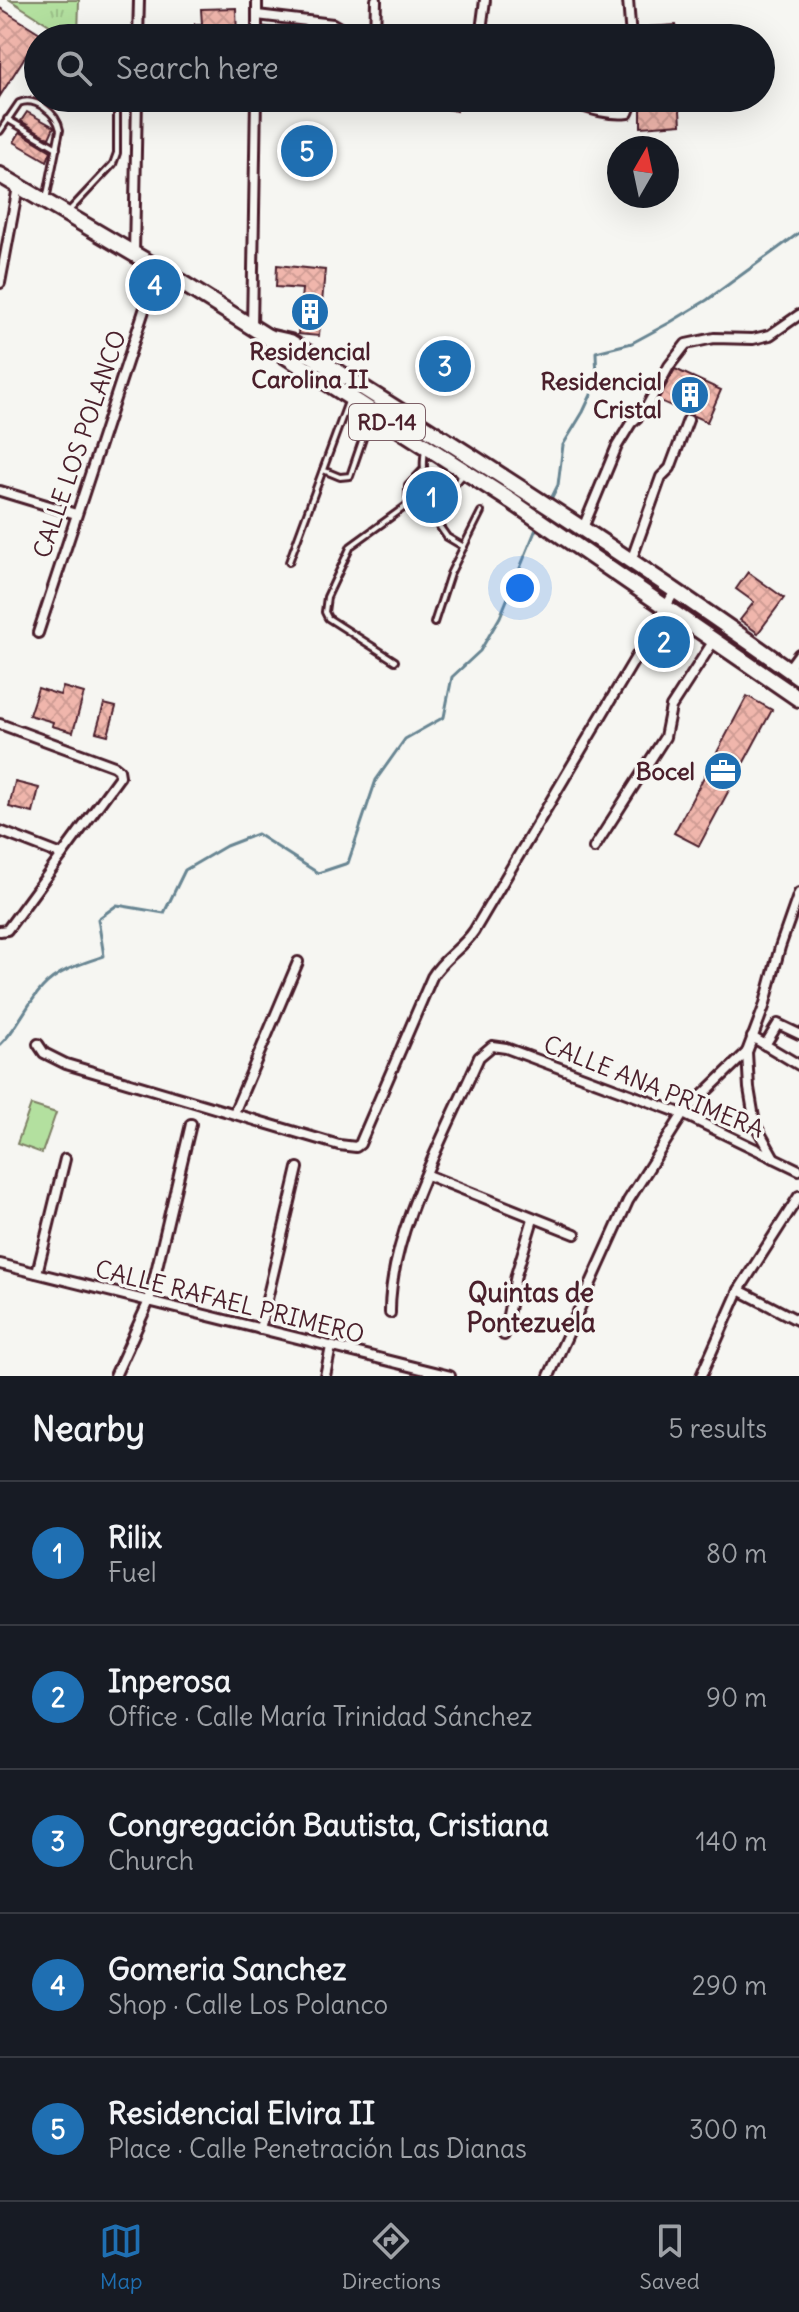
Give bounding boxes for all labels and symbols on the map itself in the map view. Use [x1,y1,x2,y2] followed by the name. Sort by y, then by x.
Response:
[281,121,333,181] pin: 5
[607,136,679,208] north arrow
[129,255,181,315] pin: 4
[289,291,331,333] building icon: Residencial Carolina II
[26,326,132,562] street label: CALLE LOS POLANCO
[249,336,371,394] place label: Residencial Carolina II
[419,336,471,396] pin: 3
[541,366,662,424] place label: Residencial Cristal
[669,374,711,416] building icon: Residencial Cristal
[349,404,425,440] road number: RD-14
[406,467,458,527] pin: 1
[500,568,540,608] your location
[638,612,690,672] pin: 2
[702,750,744,792] office icon: Bocel
[636,756,695,786] place label: Bocel
[540,1028,768,1144] street label: CALLE ANA PRIMERA
[92,1253,368,1349] street label: CALLE RAFAEL PRIMERO
[466,1276,596,1339] district label: Quintas de Pontezuela

